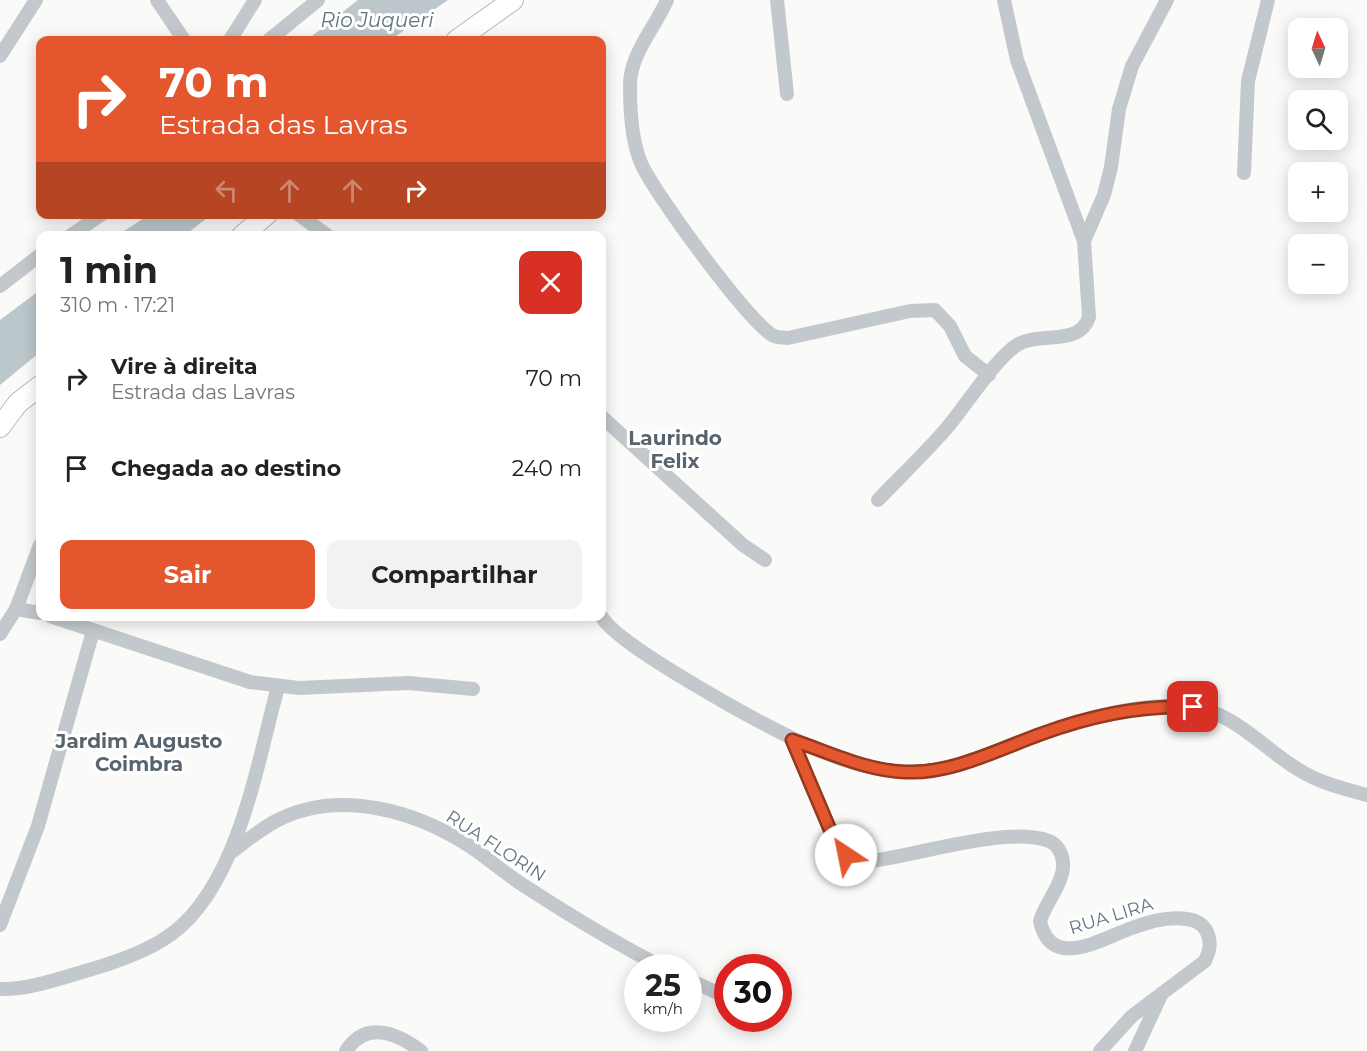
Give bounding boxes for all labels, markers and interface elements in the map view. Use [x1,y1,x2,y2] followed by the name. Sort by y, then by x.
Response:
[320,8,434,32] water label: Rio Juqueri
[1288,18,1348,78] north arrow
[1288,18,1348,294] map controls
[159,56,269,108] text: 70 m
[60,60,138,138] icon: right
[1288,90,1348,150] button: search
[159,108,407,141] text: Estrada das Lavras
[1288,162,1348,222] button: +
[210,174,243,207] icon: left
[273,174,306,207] icon: ahead
[336,174,369,207] icon: ahead
[399,174,432,207] icon: right
[1288,234,1348,294] button: −
[60,248,158,292] text: 1 min
[519,251,582,314] button: close
[60,293,175,317] text: 310 m · 17:21
[111,353,258,380] text: Vire à direita
[60,362,93,395] icon: right
[526,365,582,392] text: 70 m
[111,380,295,404] text: Estrada das Lavras
[628,426,722,473] district label: Laurindo Felix
[60,452,93,485] icon: arrive
[111,455,341,482] text: Chegada ao destino
[512,455,582,482] text: 240 m
[60,540,315,609] button: Sair
[327,540,582,609] button: Compartilhar
[1167,681,1218,732] pin
[1176,690,1209,723] icon: arrive
[55,729,222,776] district label: Jardim Augusto Coimbra
[442,806,550,886] street label: RUA FLORIN
[814,823,878,887] position arrow
[1066,893,1156,939] street label: RUA LIRA
[714,954,792,1032] speed limit sign: 30
[645,967,681,1004] text: 25
[643,999,683,1018] text: km/h

